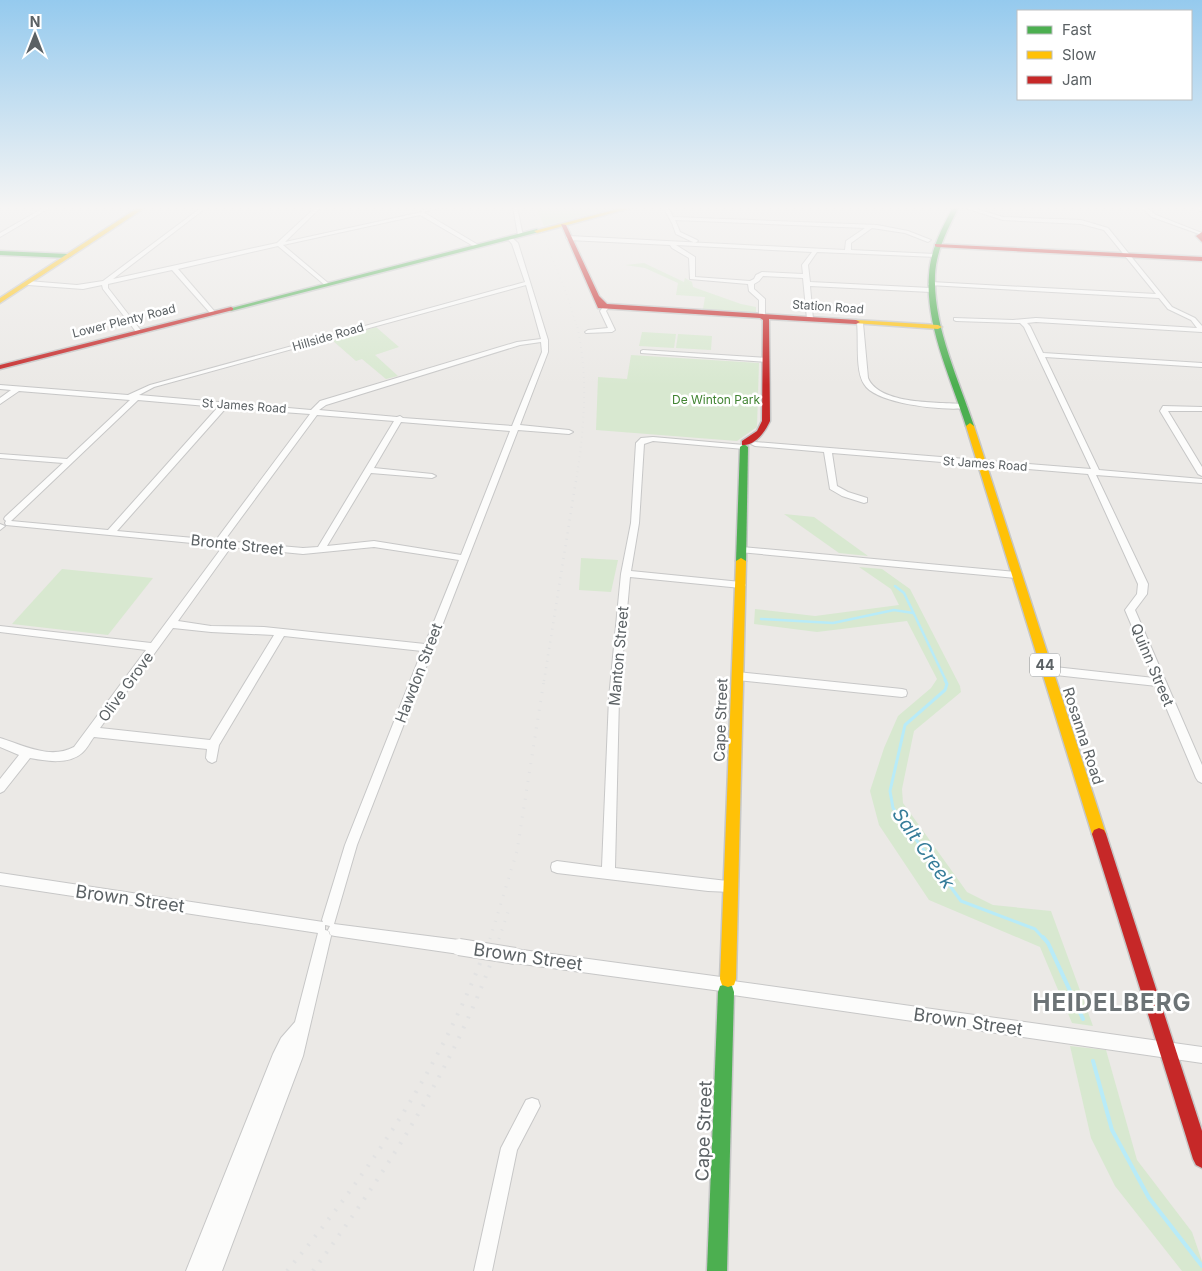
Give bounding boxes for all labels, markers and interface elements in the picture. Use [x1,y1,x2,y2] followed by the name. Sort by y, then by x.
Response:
[10,10,60,60] north arrow
[1017,10,1192,100] legend
[30,13,40,30] text: N
[1062,20,1092,39] text: Fast
[1062,45,1096,64] text: Slow
[1062,70,1092,89] text: Jam
[792,297,864,316] street label: Station Road
[71,300,177,341] street label: Lower Plenty Road
[290,319,365,354] street label: Hillside Road
[672,392,760,407] park label: De Winton Park
[201,395,287,416] street label: St James Road
[942,453,1028,474] street label: St James Road
[190,530,284,559] street label: Bronte Street
[605,605,632,707] street label: Manton Street
[391,620,446,725] street label: Hawdon Street
[1126,620,1178,709] street label: Quinn Street
[94,648,157,725] street label: Olive Grove
[1030,654,1060,676] road number: 44
[710,678,731,762] street label: Cape Street
[1059,685,1108,787] street label: Rosanna Road
[887,803,960,894] water label: Salt Creek
[74,880,186,917] street label: Brown Street
[472,938,584,975] street label: Brown Street
[1033,988,1191,1017] district label: HEIDELBERG
[912,1003,1024,1040] street label: Brown Street
[691,1080,716,1182] street label: Cape Street

